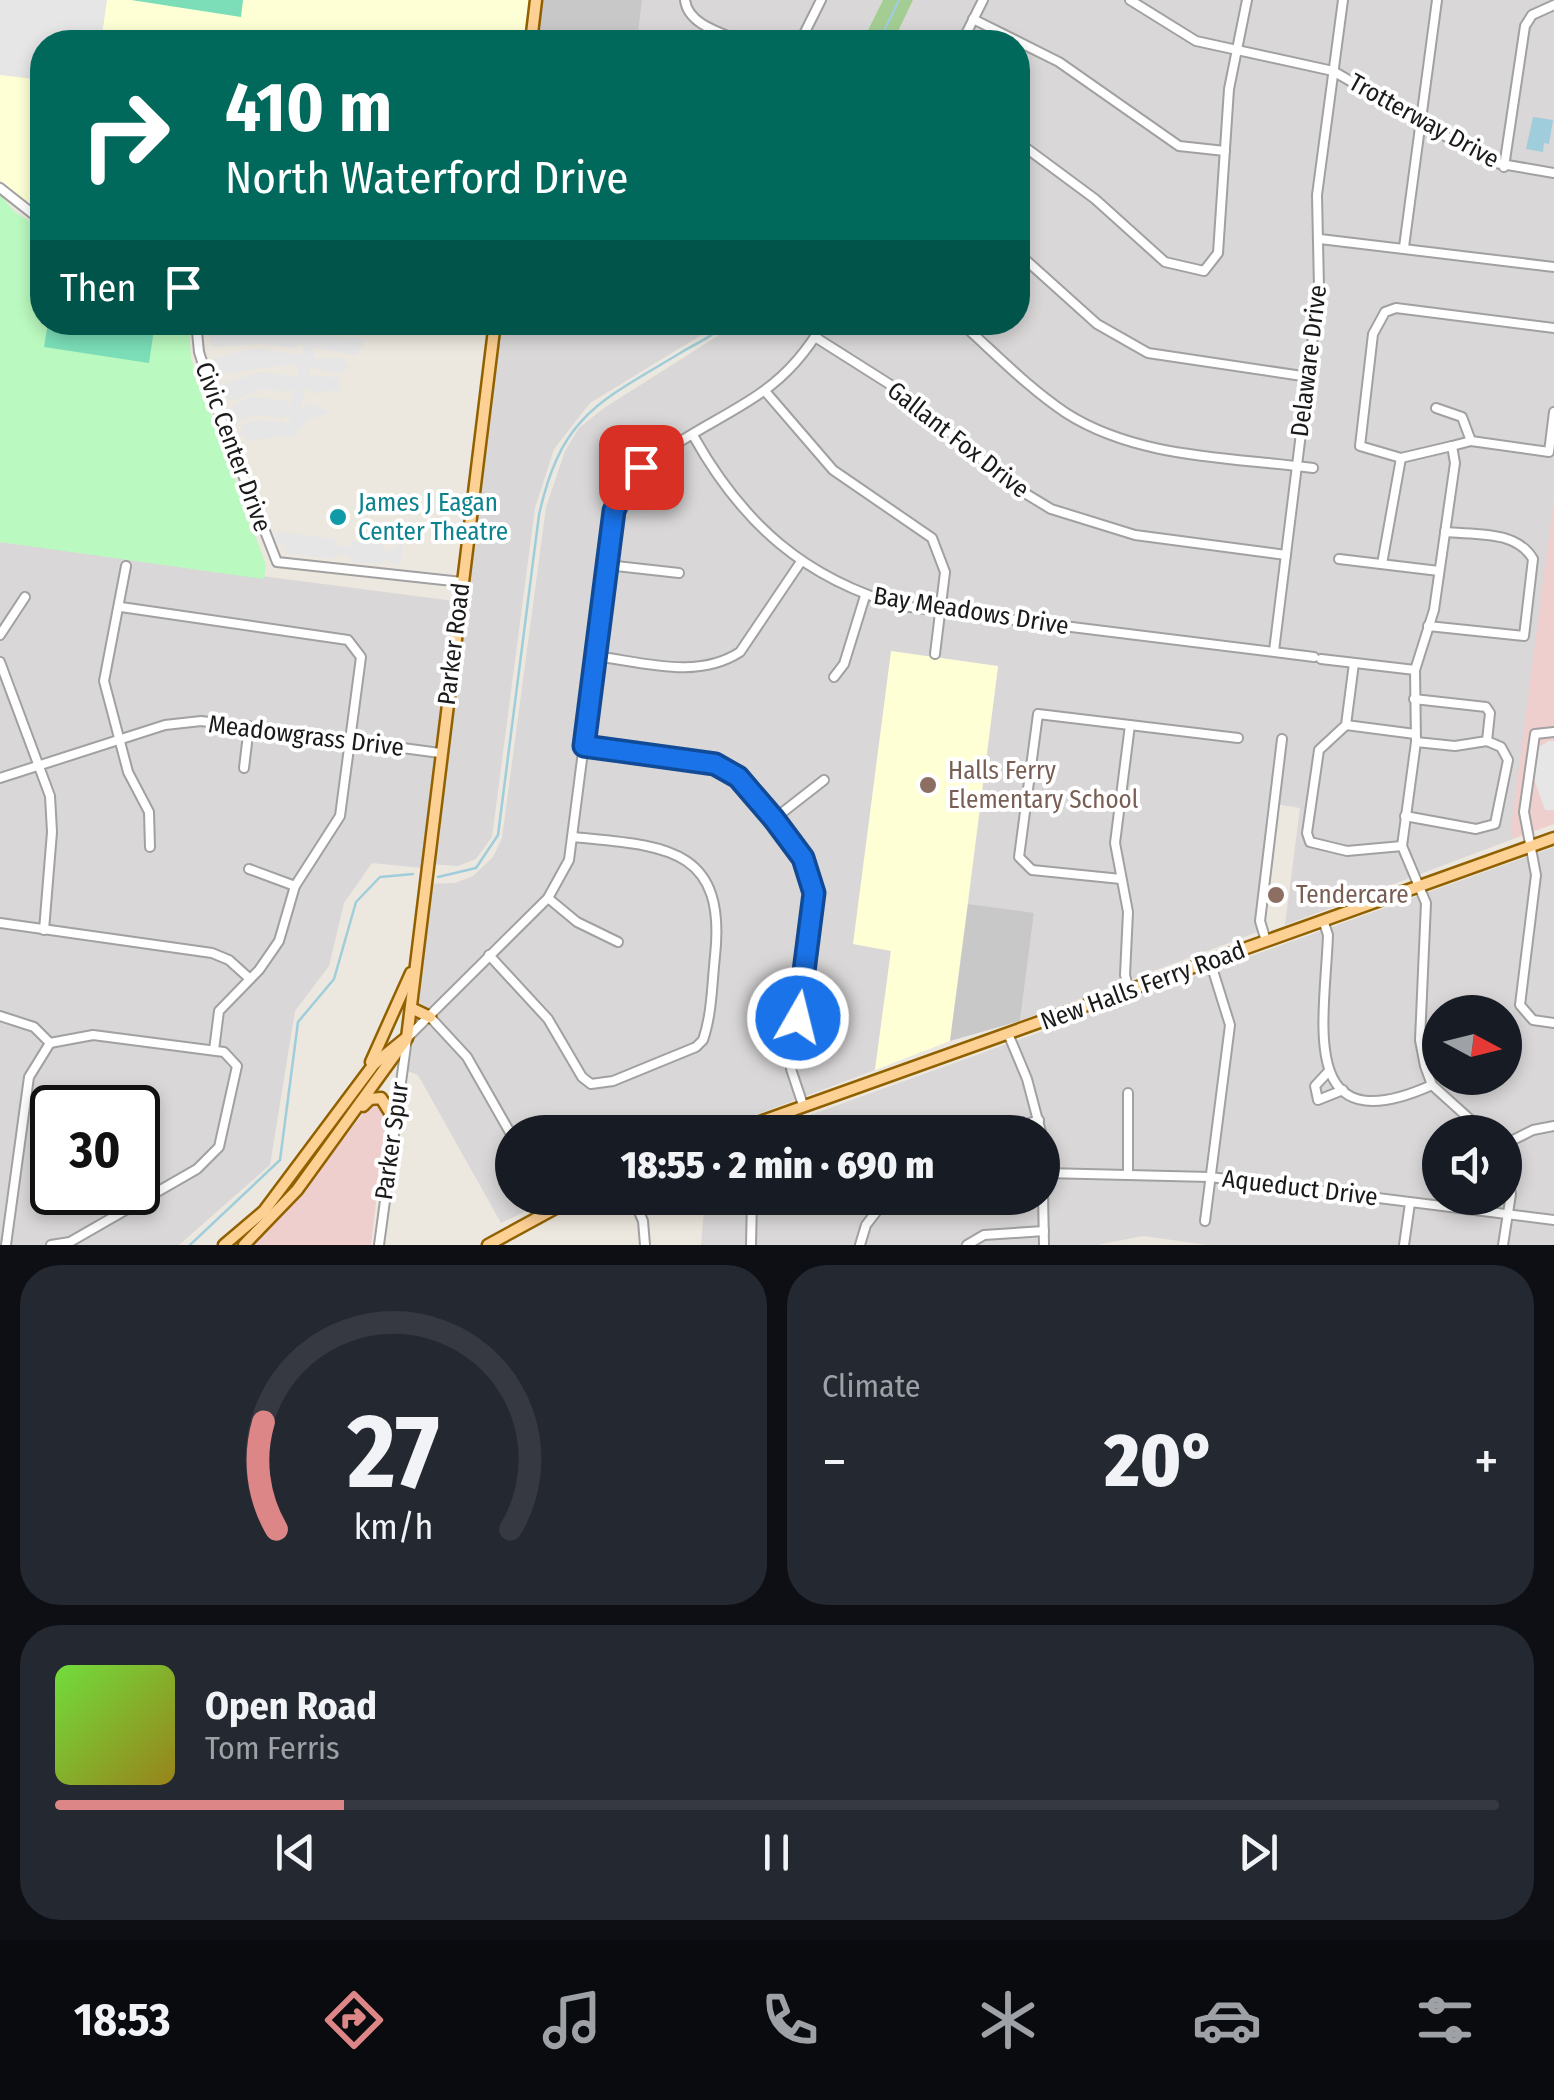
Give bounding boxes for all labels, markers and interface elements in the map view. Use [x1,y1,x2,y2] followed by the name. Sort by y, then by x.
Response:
[225,66,392,150] text: 410 m
[1344,67,1504,175] street label: Trotterway Drive
[60,70,190,200] icon: right
[225,151,628,205] text: North Waterford Drive
[156,260,211,315] icon: arrive
[60,265,136,311] text: Then
[1285,283,1333,439] street label: Delaware Drive
[188,358,278,536] street label: Civic Center Drive
[881,375,1035,505] street label: Gallant Fox Drive
[599,425,684,510] pin
[614,440,669,495] icon: arrive
[358,488,508,547] place label: James J Eagan Center Theatre
[327,506,349,528] marker: James J Eagan Center Theatre
[432,581,476,707] street label: Parker Road
[871,581,1071,641] street label: Bay Meadows Drive
[207,709,405,763] street label: Meadowgrass Drive
[948,756,1139,815] place label: Halls Ferry Elementary School
[917,774,939,796] marker: Halls Ferry Elementary School
[1296,880,1409,910] place label: Tendercare
[1265,884,1287,906] marker: Tendercare
[1037,935,1249,1037] street label: New Halls Ferry Road
[746,966,850,1070] position arrow
[1422,995,1522,1095] north arrow
[1422,995,1522,1215] map controls
[369,1080,415,1202] street label: Parker Spur
[30,1085,160,1215] speed limit sign: 30
[1422,1115,1522,1215] button: sound
[621,1142,934,1188] text: 18:55 · 2 min · 690 m
[1221,1164,1379,1212] street label: Aqueduct Drive
[822,1367,921,1405] text: Climate
[347,1390,439,1515] text: 27
[1104,1416,1216,1506] text: 20°
[822,1429,847,1495] text: −
[1474,1429,1499,1495] text: +
[354,1506,433,1548] text: km/h
[205,1683,377,1729] text: Open Road
[205,1729,340,1767] text: Tom Ferris
[268,1825,323,1880] icon: previous
[749,1825,804,1880] icon: pause
[1231,1825,1286,1880] icon: next
[319,1985,389,2055] icon: directions
[537,1985,607,2055] icon: music
[755,1985,825,2055] icon: phone
[973,1985,1043,2055] icon: climate
[1192,1985,1262,2055] icon: car
[1410,1985,1480,2055] icon: filters
[74,1993,171,2047] text: 18:53

